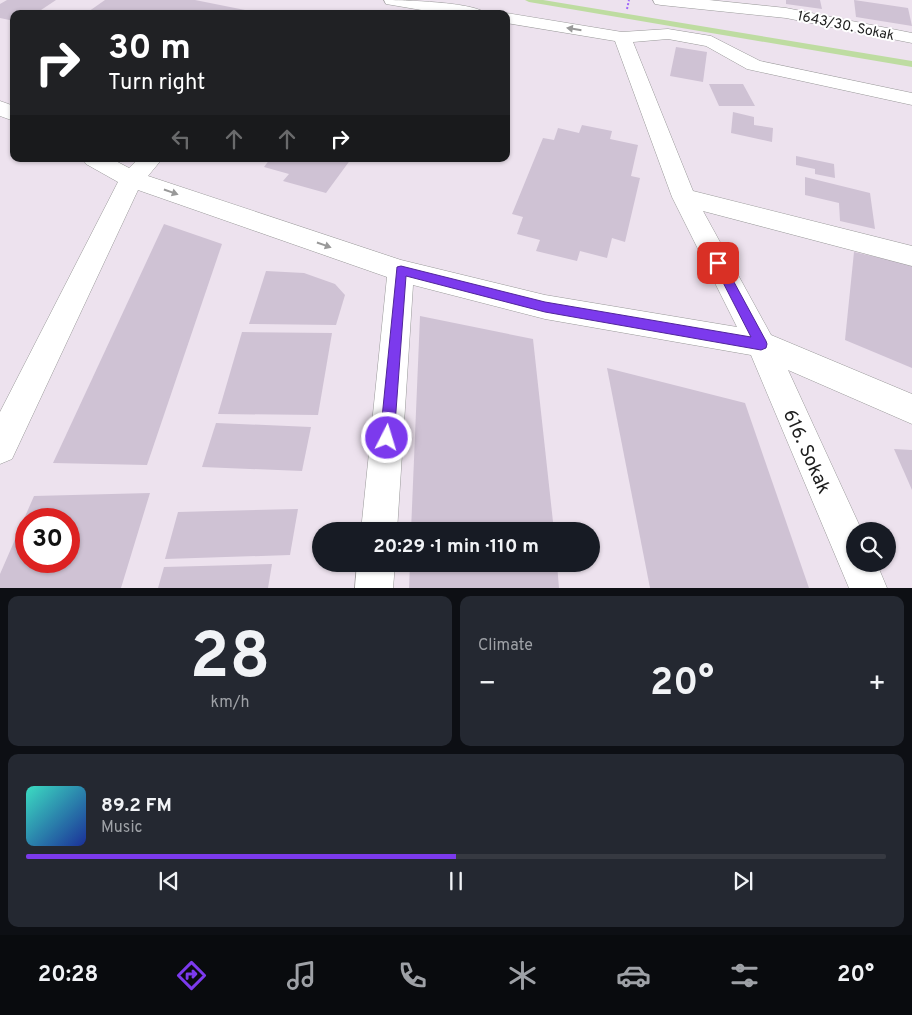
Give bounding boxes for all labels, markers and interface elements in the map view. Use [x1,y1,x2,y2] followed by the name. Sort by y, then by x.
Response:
[796,8,896,45] street label: 1643/30. Sokak
[565,25,581,33] one-way arrow
[108,27,191,71] text: 30 m
[25,30,90,95] icon: right
[108,70,205,97] text: Turn right
[167,125,195,153] icon: left
[220,125,248,153] icon: ahead
[273,125,301,153] icon: ahead
[326,125,354,153] icon: right
[163,189,178,197] one-way arrow
[317,242,332,249] one-way arrow
[697,242,739,284] pin
[704,249,732,277] icon: arrive
[777,406,835,498] street label: 616. Sokak
[360,411,412,463] position arrow
[15,508,80,573] speed limit sign: 30
[846,522,896,572] map controls
[846,522,896,572] button: search
[373,535,539,559] text: 20:29 · 1 min · 110 m
[190,619,270,701] text: 28
[478,636,533,656] text: Climate
[650,660,714,709] text: 20°
[478,667,496,703] text: −
[868,667,886,703] text: +
[211,693,249,713] text: km/h
[101,794,172,818] text: 89.2 FM
[101,818,142,838] text: Music
[155,867,183,895] icon: previous
[442,867,470,895] icon: pause
[729,867,757,895] icon: next
[174,958,209,993] icon: directions
[284,958,319,993] icon: music
[395,958,430,993] icon: phone
[505,958,540,993] icon: climate
[616,958,651,993] icon: car
[727,958,762,993] icon: filters
[38,962,98,989] text: 20:28
[837,962,874,989] text: 20°

